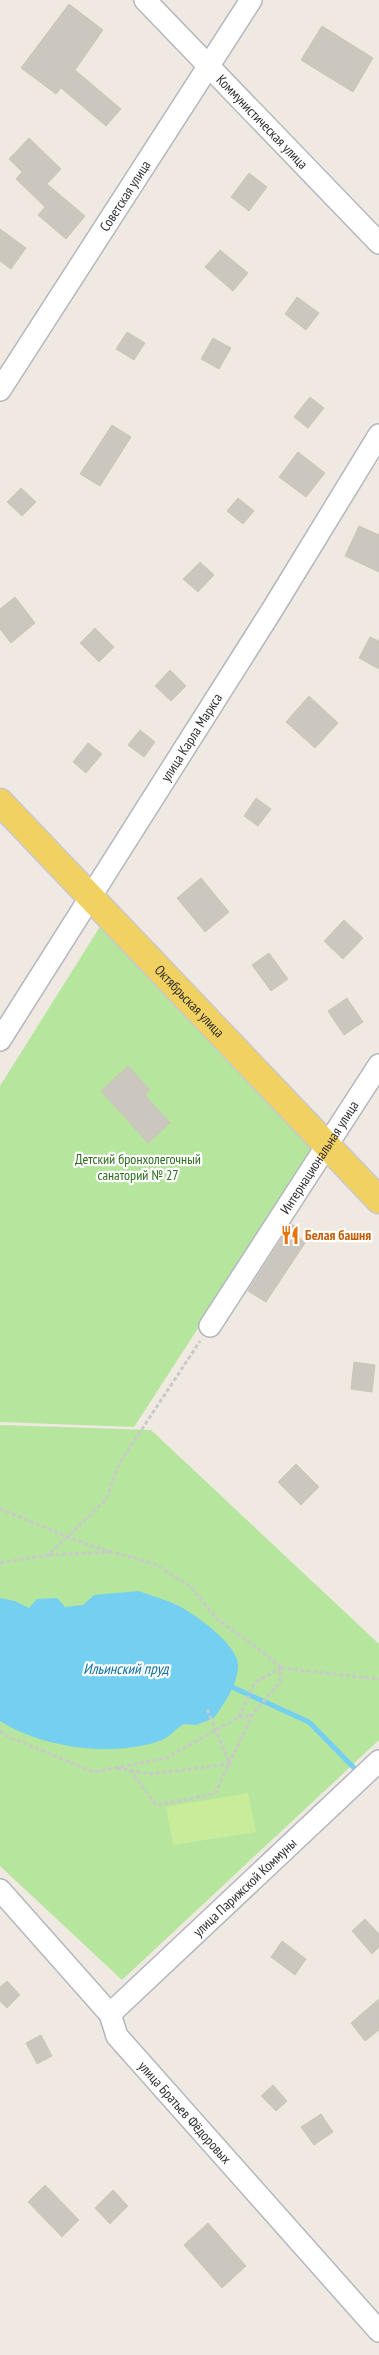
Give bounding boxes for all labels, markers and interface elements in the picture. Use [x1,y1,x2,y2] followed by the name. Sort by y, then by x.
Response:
[213,71,312,173] street label: Коммунистическая улица
[96,157,154,235] street label: Советская улица
[157,690,226,785] street label: улица Карла Маркса
[151,961,228,1041] street label: Октябрьская улица
[276,1097,363,1217] street label: Интернациональная улица
[75,1150,201,1184] park label: Детский бронхолегочный санаторий № 27
[279,1224,301,1246] restaurant icon: Белая башня
[305,1226,371,1244] place label: Белая башня
[83,1659,170,1678] water label: Ильинский пруд
[189,1834,300,1940] street label: улица Парижской Коммуны
[134,2057,235,2168] street label: улица Братьев Фёдоровых

